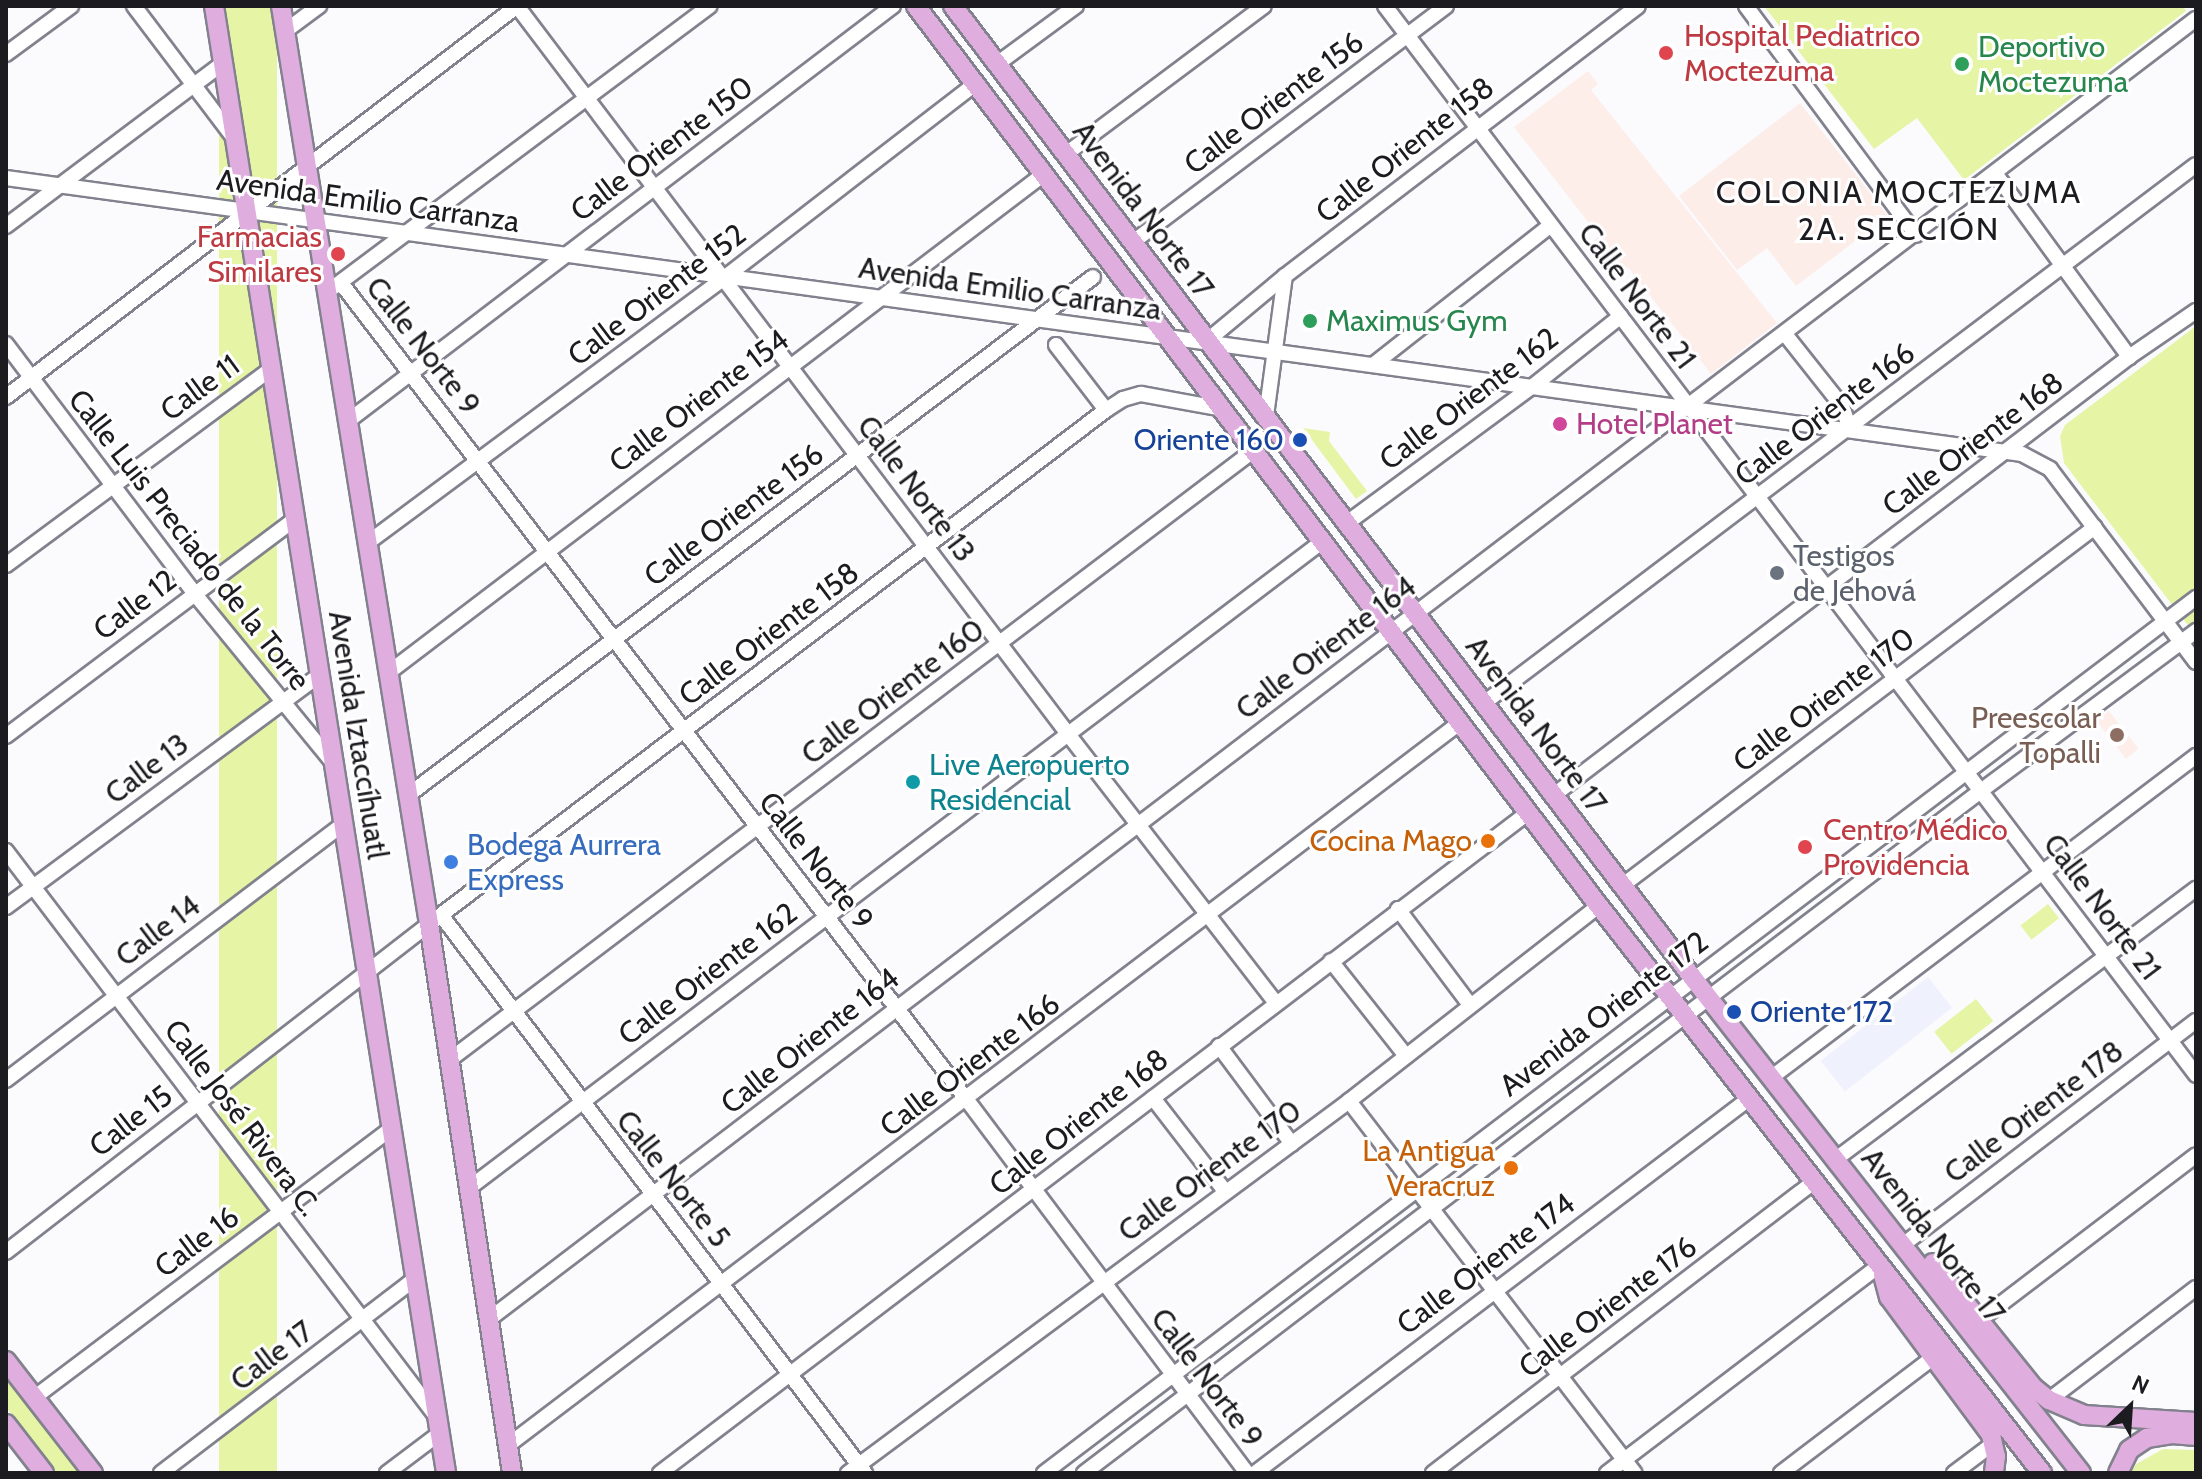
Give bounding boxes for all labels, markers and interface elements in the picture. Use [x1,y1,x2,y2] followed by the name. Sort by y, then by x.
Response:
[1684,18,1920,88] place label: Hospital Pediatrico Moctezuma
[1177,24,1371,182] street label: Calle Oriente 156
[1978,29,2128,100] place label: Deportivo Moctezuma
[1655,42,1677,64] marker: Hospital Pediatrico Moctezuma
[1953,55,1971,73] marker: Deportivo Moctezuma
[564,69,760,229] street label: Calle Oriente 150
[1309,69,1501,231] street label: Calle Oriente 158
[1065,115,1221,305] street label: Avenida Norte 17
[214,162,522,240] street label: Avenida Emilio Carranza
[1716,174,2082,249] district label: COLONIA MOCTEZUMA 2A. SECCIÓN
[561,216,753,374] street label: Calle Oriente 152
[1570,216,1704,376] street label: Calle Norte 21
[197,219,322,290] place label: Farmacias Similares
[329,245,347,263] marker: Farmacias Similares
[856,250,1164,328] street label: Avenida Emilio Carranza
[358,270,488,422] street label: Calle Norte 9
[1326,303,1508,339] place label: Maximus Gym
[1301,312,1319,330] marker: Maximus Gym
[1373,320,1565,478] street label: Calle Oriente 162
[602,322,796,480] street label: Calle Oriente 154
[1728,335,1922,493] street label: Calle Oriente 166
[154,347,246,429] street label: Calle 11
[1876,364,2070,524] street label: Calle Oriente 168
[60,382,318,698] street label: Calle Luis Preciado de la Torre
[1576,406,1733,442] place label: Hotel Planet
[849,409,983,569] street label: Calle Norte 13
[1551,415,1569,433] marker: Hotel Planet
[1134,422,1284,458] place label: Oriente 160
[1291,431,1309,449] marker: Oriente 160
[637,436,831,594] street label: Calle Oriente 156
[1793,538,1916,608] place label: Testigos de Jehová
[672,555,866,713] street label: Calle Oriente 158
[86,562,184,648] street label: Calle 12
[1768,564,1786,582] marker: Testigos de Jehová
[1229,569,1423,727] street label: Calle Oriente 164
[321,608,395,862] street label: Avenida Iztaccíhuatl
[795,612,991,772] street label: Calle Oriente 160
[1726,620,1922,780] street label: Calle Oriente 170
[1458,630,1614,820] street label: Avenida Norte 17
[1971,700,2101,770] place label: Preescolar Topalli
[98,726,196,812] street label: Calle 13
[2108,726,2126,744] marker: Preescolar Topalli
[929,747,1130,818] place label: Live Aeropuerto Residencial
[904,773,922,791] marker: Live Aeropuerto Residencial
[751,785,881,937] street label: Calle Norte 9
[1823,812,2008,882] place label: Centro Médico Providencia
[1310,823,1472,859] place label: Cocina Mago
[467,827,661,898] place label: Bodega Aurrera Express
[2035,827,2169,987] street label: Calle Norte 21
[1479,832,1497,850] marker: Cocina Mago
[1794,836,1816,858] marker: Centro Médico Providencia
[442,853,460,871] marker: Bodega Aurrera Express
[109,888,207,974] street label: Calle 14
[612,895,804,1053] street label: Calle Oriente 162
[1493,924,1715,1104] street label: Avenida Oriente 172
[714,960,906,1122] street label: Calle Oriente 164
[873,986,1067,1144] street label: Calle Oriente 166
[1750,994,1893,1030] place label: Oriente 172
[1725,1003,1743,1021] marker: Oriente 172
[156,1013,328,1223] street label: Calle José Rivera C.
[1937,1033,2131,1191] street label: Calle Oriente 178
[983,1041,1175,1203] street label: Calle Oriente 168
[82,1078,180,1164] street label: Calle 15
[1112,1093,1308,1249] street label: Calle Oriente 170
[608,1103,738,1255] street label: Calle Norte 5
[1362,1133,1495,1204] place label: La Antigua Veracruz
[1854,1141,2012,1331] street label: Avenida Norte 17
[1502,1159,1520,1177] marker: La Antigua Veracruz
[1390,1186,1582,1342] street label: Calle Oriente 174
[148,1199,246,1285] street label: Calle 16
[1512,1229,1704,1385] street label: Calle Oriente 176
[1143,1301,1271,1455] street label: Calle Norte 9
[224,1313,320,1399] street label: Calle 17
[2090,1367,2170,1447] north arrow
[2128,1369,2153,1400] text: N

